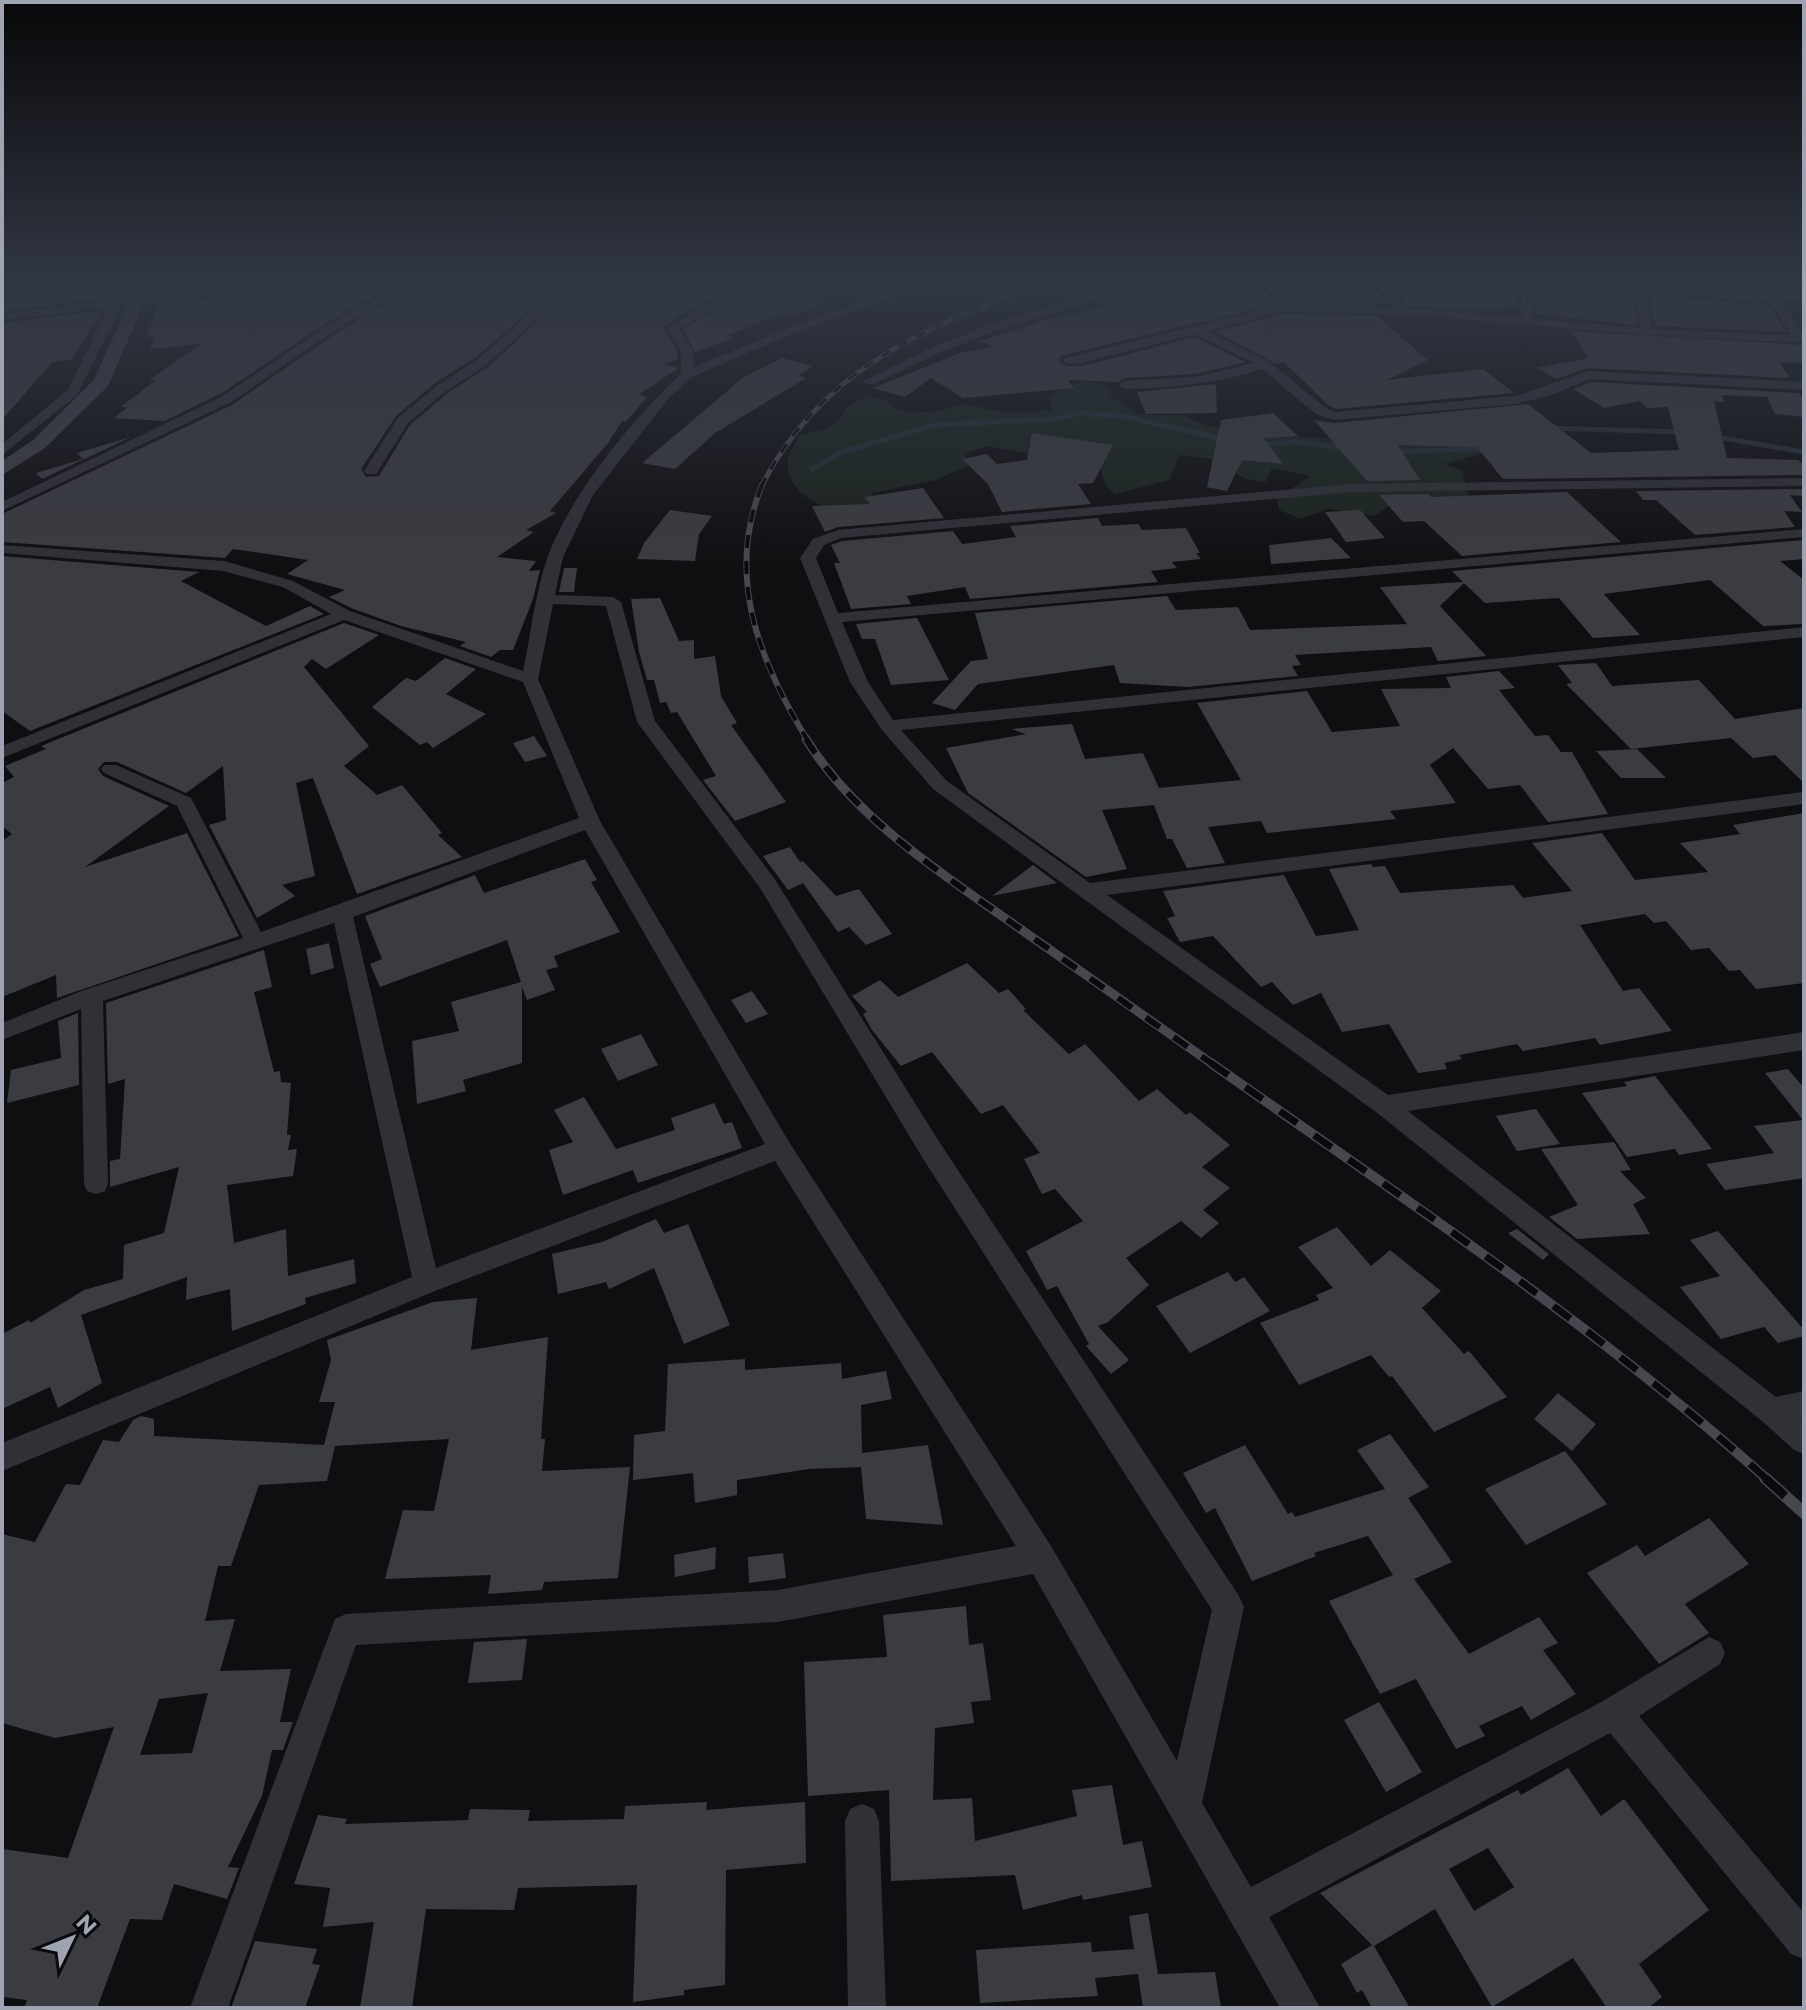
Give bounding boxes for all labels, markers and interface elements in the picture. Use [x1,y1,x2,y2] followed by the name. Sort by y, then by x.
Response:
[32,1898,112,1978] north arrow
[70,1909,102,1940] text: N

